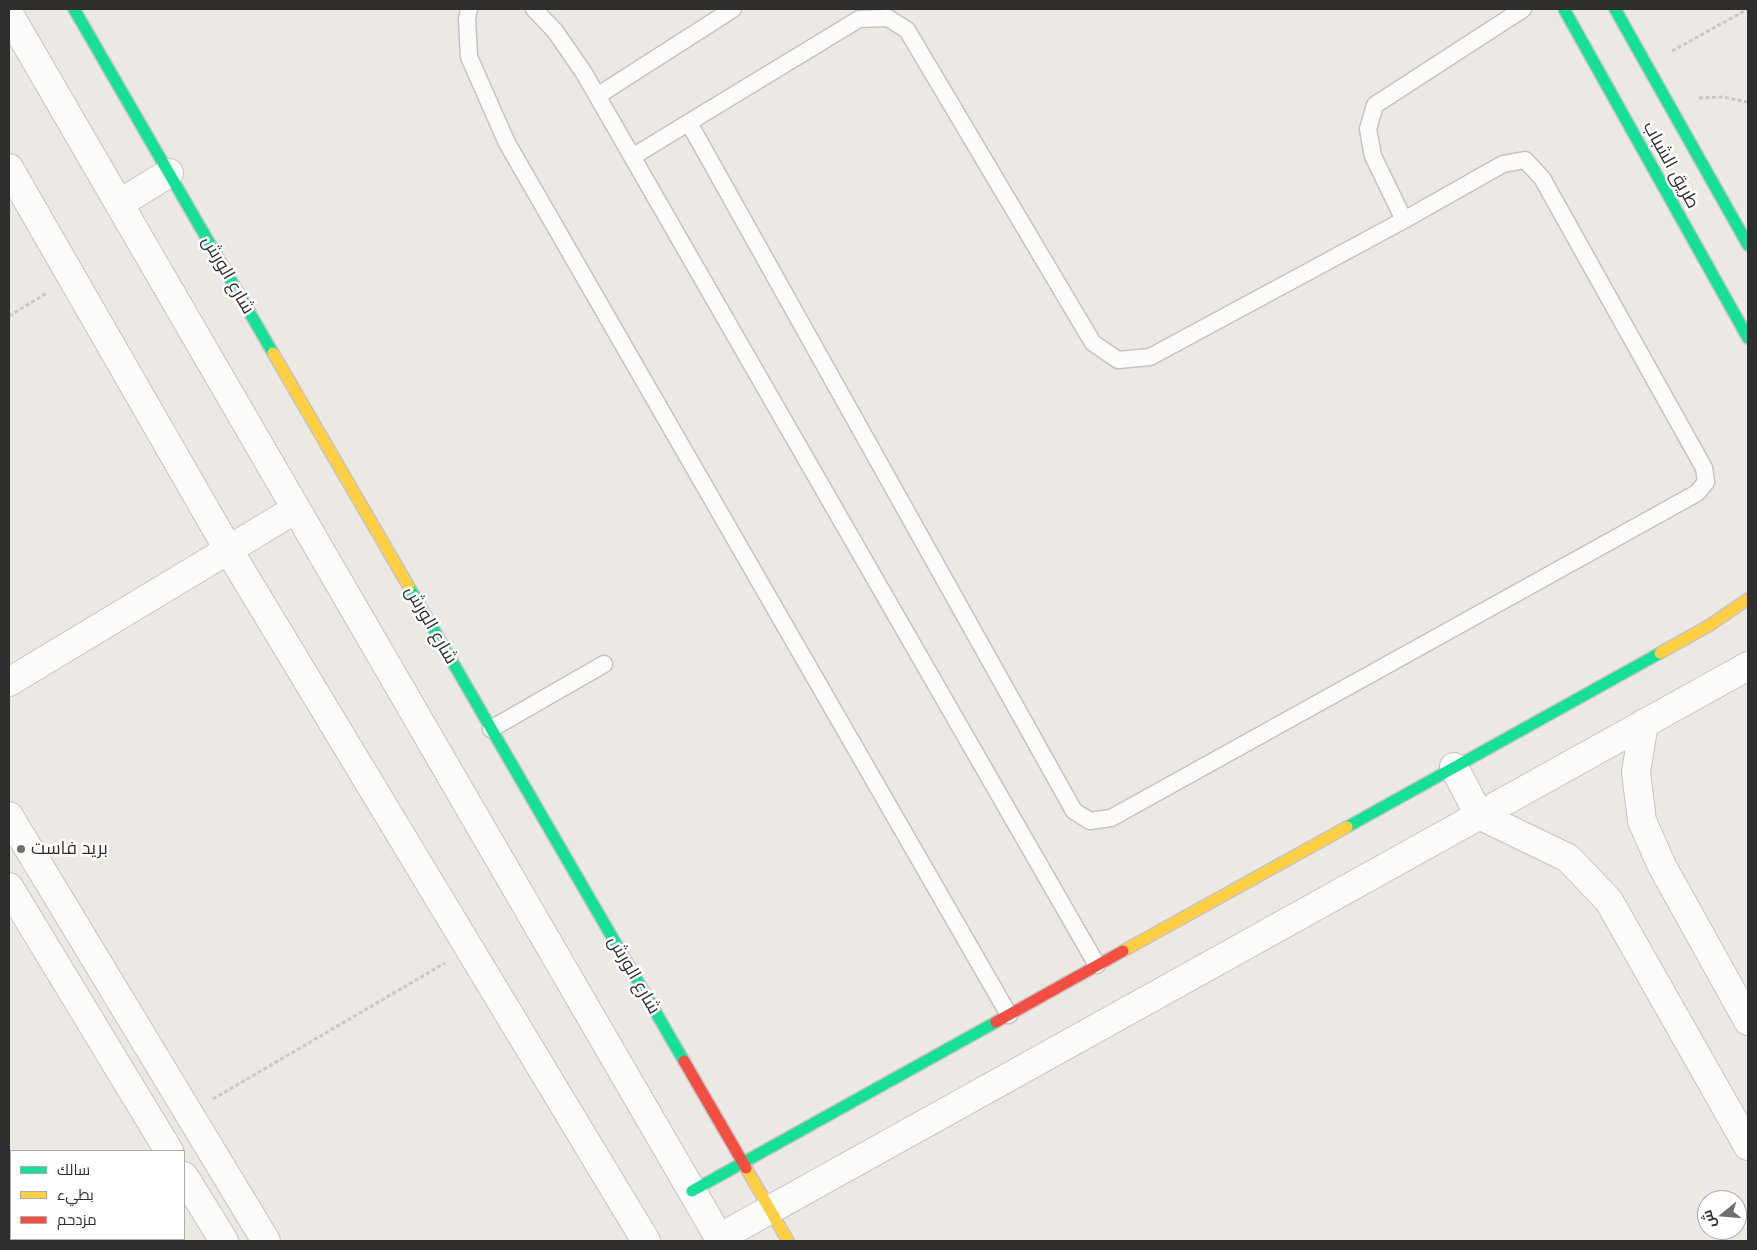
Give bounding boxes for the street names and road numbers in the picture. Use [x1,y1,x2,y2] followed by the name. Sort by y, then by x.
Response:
[1638,118,1704,212] street label: طريق الشباب
[197,232,259,318] street label: شارع الورش
[400,582,462,668] street label: شارع الورش
[603,932,665,1018] street label: شارع الورش

